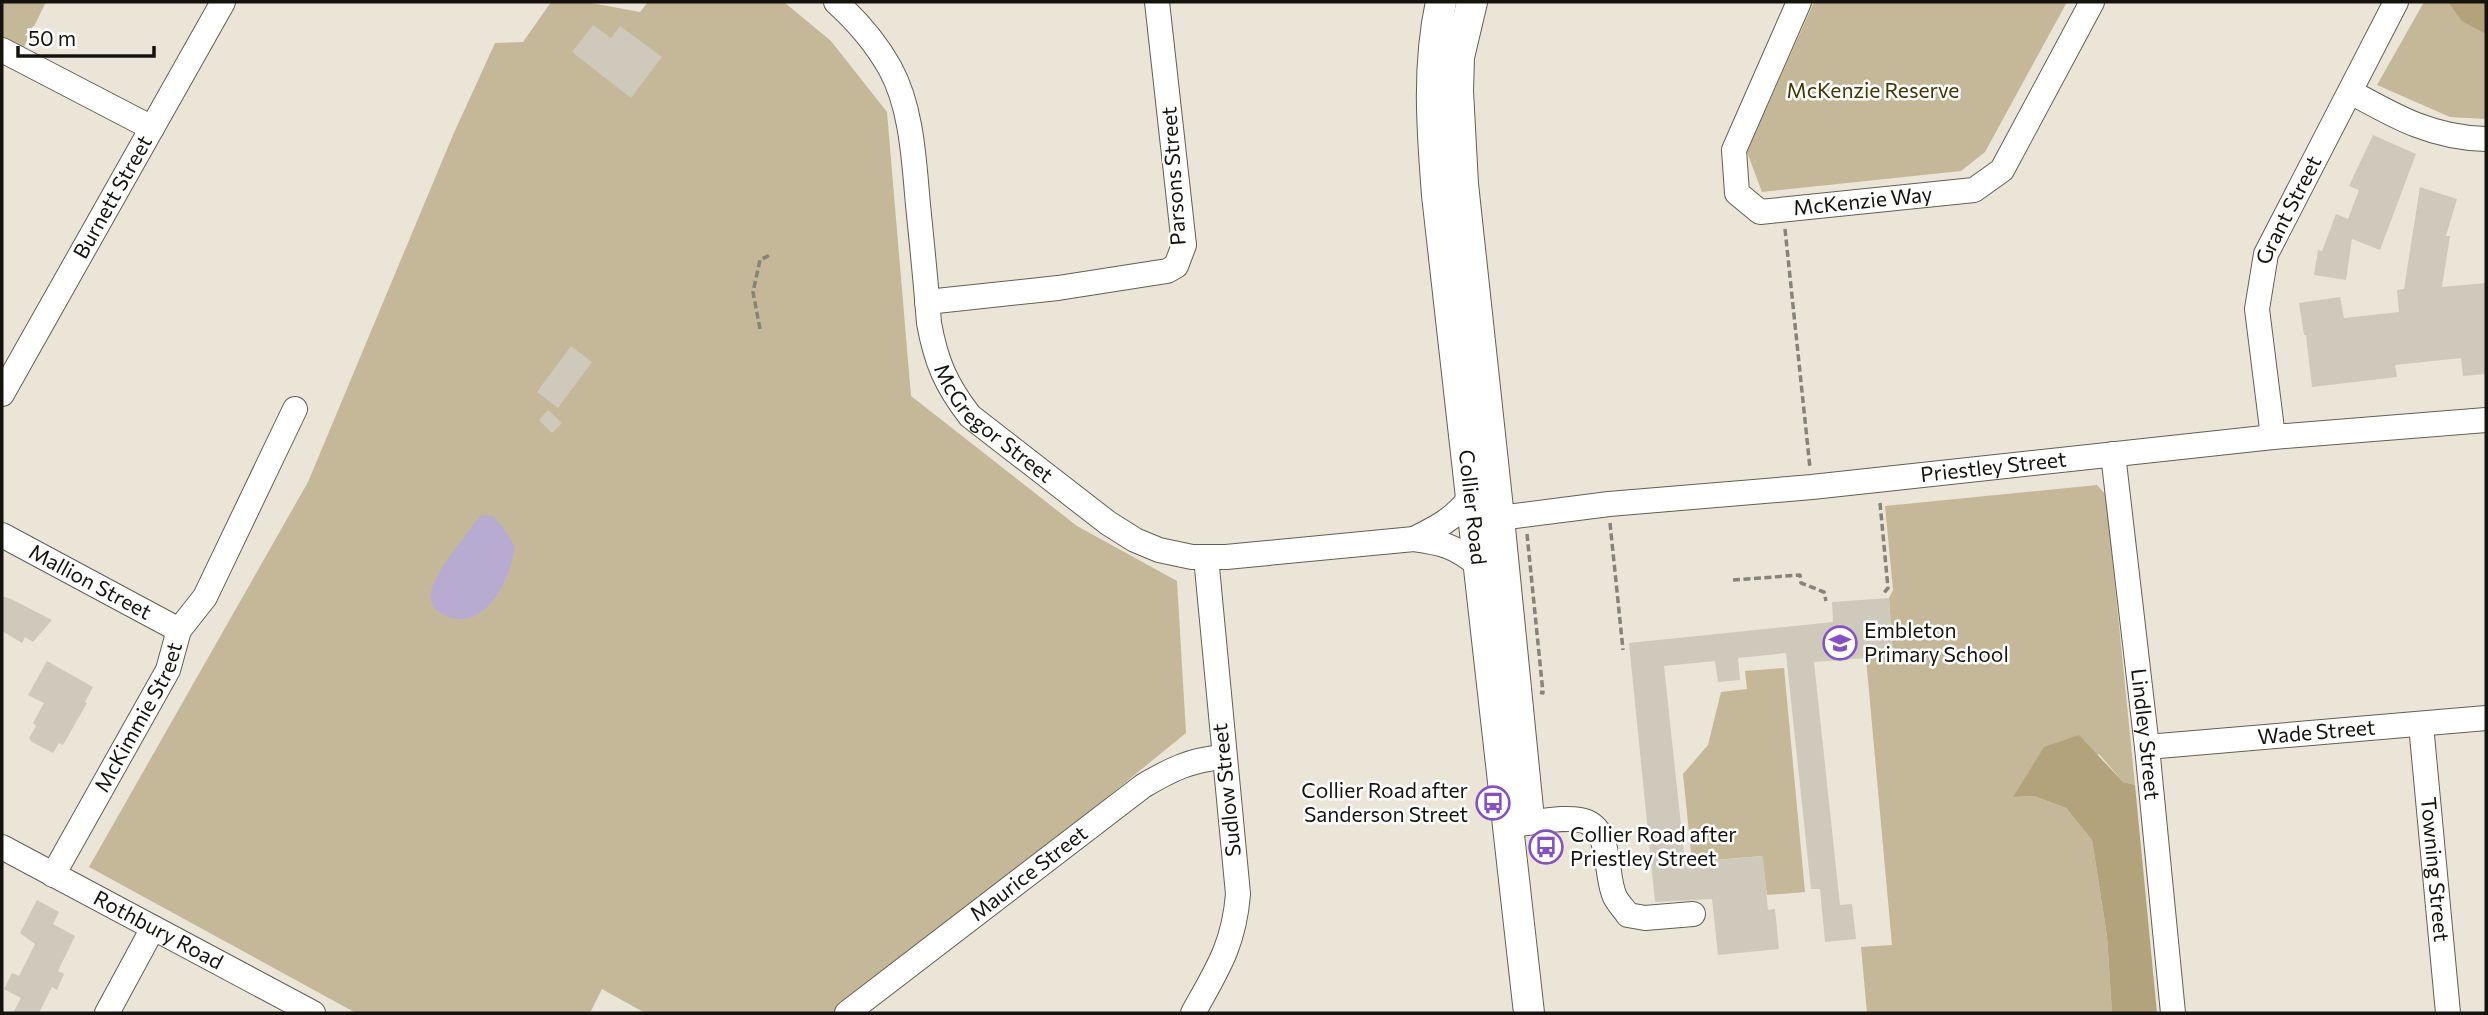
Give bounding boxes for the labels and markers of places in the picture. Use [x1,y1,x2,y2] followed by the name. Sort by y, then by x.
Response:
[1864,617,2009,666] place label: Embleton Primary School
[1821,624,1859,662] school or university icon: Embleton Primary School
[1301,777,1468,826] place label: Collier Road after Sanderson Street
[1474,784,1512,822] bus stop icon: Collier Road after Sanderson Street
[1570,821,1737,870] place label: Collier Road after Priestley Street
[1527,828,1565,866] bus stop icon: Collier Road after Priestley Street

